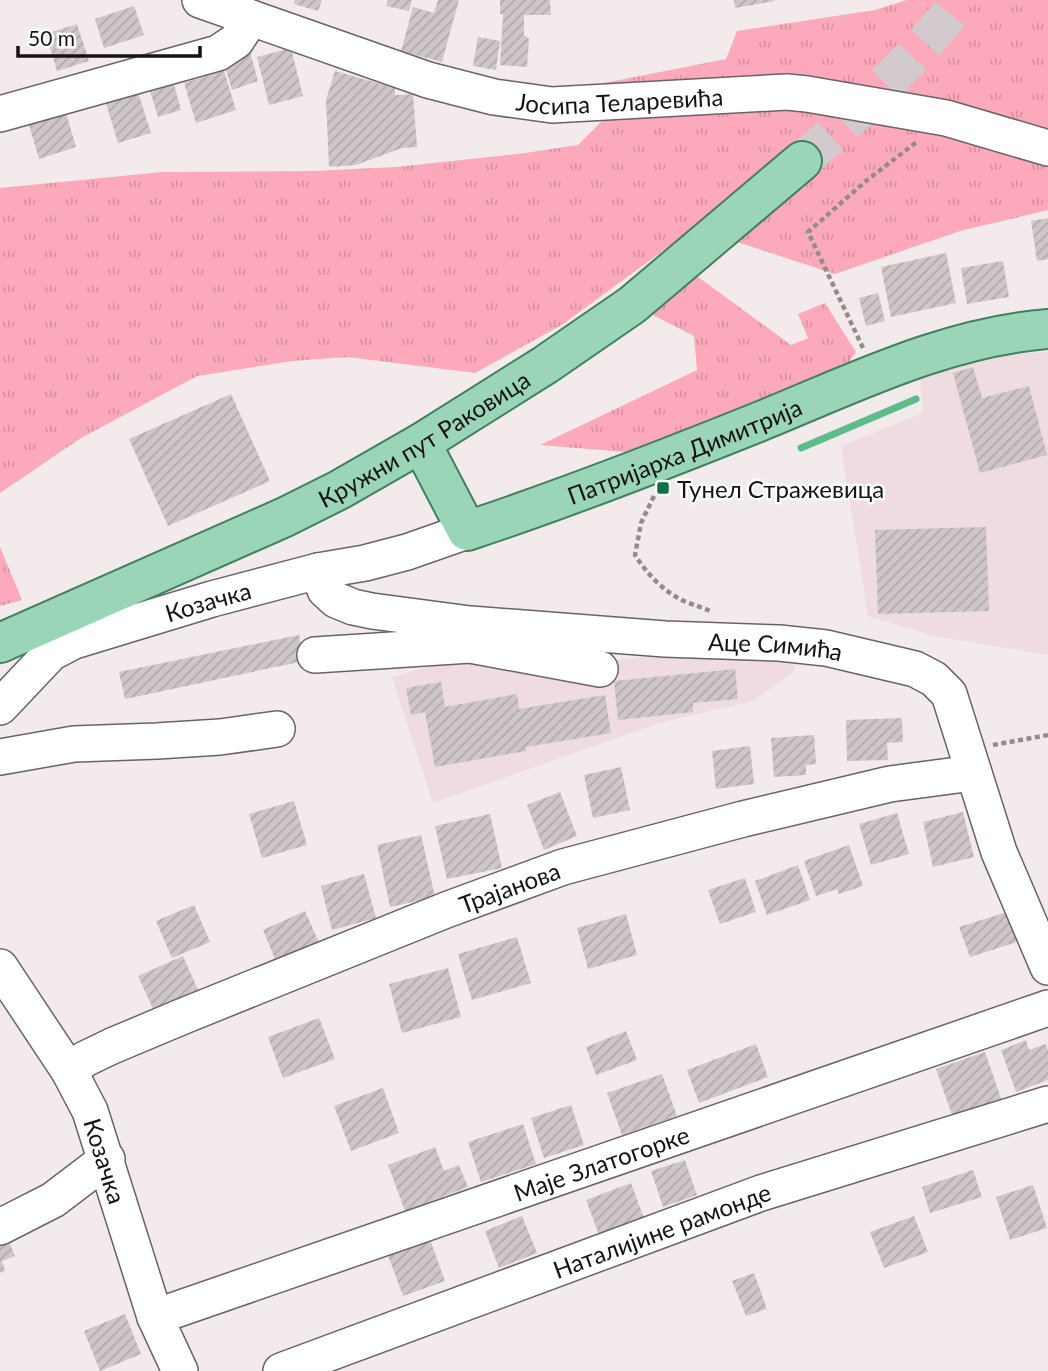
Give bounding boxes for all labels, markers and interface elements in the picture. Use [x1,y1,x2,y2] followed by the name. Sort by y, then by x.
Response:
[18,14,200,58] scale bar
[28,25,75,50] text: 50 m
[514,81,724,120] street label: Јосипа Теларевића
[313,364,535,513] street label: Кружни пут Раковица
[563,391,806,509] street label: Патријарха Димитрија
[677,474,884,503] place label: Тунел Стражевица
[655,480,671,496] marker: Тунел Стражевица
[161,575,254,627] street label: Козачка
[708,626,846,666] street label: Аце Симића
[455,855,564,919] street label: Трајанова
[79,1114,133,1207] street label: Козачка
[509,1119,693,1206] street label: Маје Златогорке
[549,1176,774,1283] street label: Наталијине рамонде

